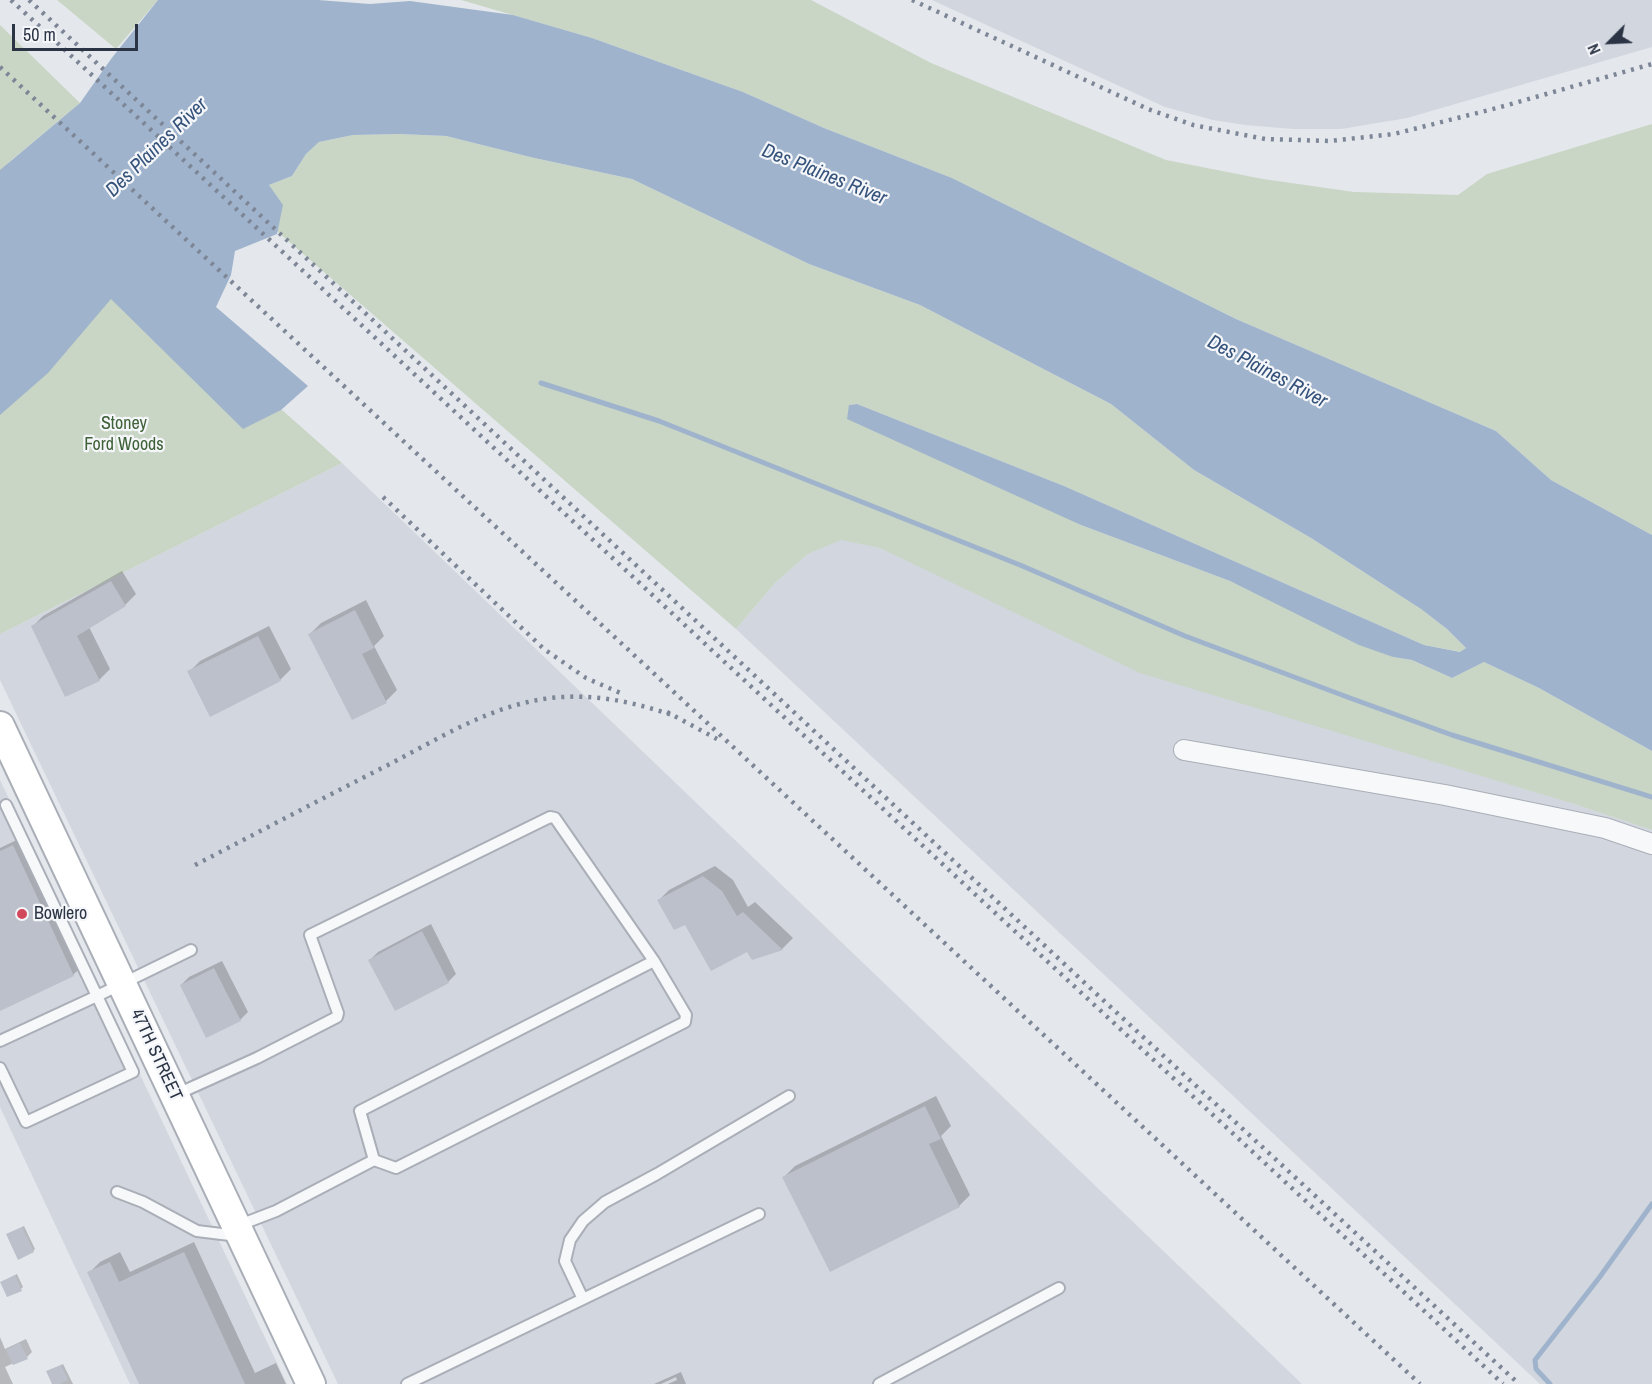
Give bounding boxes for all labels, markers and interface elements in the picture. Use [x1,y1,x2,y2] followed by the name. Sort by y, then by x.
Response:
[15,12,141,50] scale bar
[1580,12,1640,72] north arrow
[23,22,56,47] text: 50 m
[1582,41,1606,58] text: N
[101,93,213,203] water label: Des Plaines River
[758,139,890,211] water label: Des Plaines River
[1203,330,1331,414] water label: Des Plaines River
[84,413,164,456] park label: Stoney Ford Woods
[34,903,87,925] place label: Bowlero
[15,907,29,921] marker: Bowlero
[125,1006,187,1104] street label: 47TH STREET

